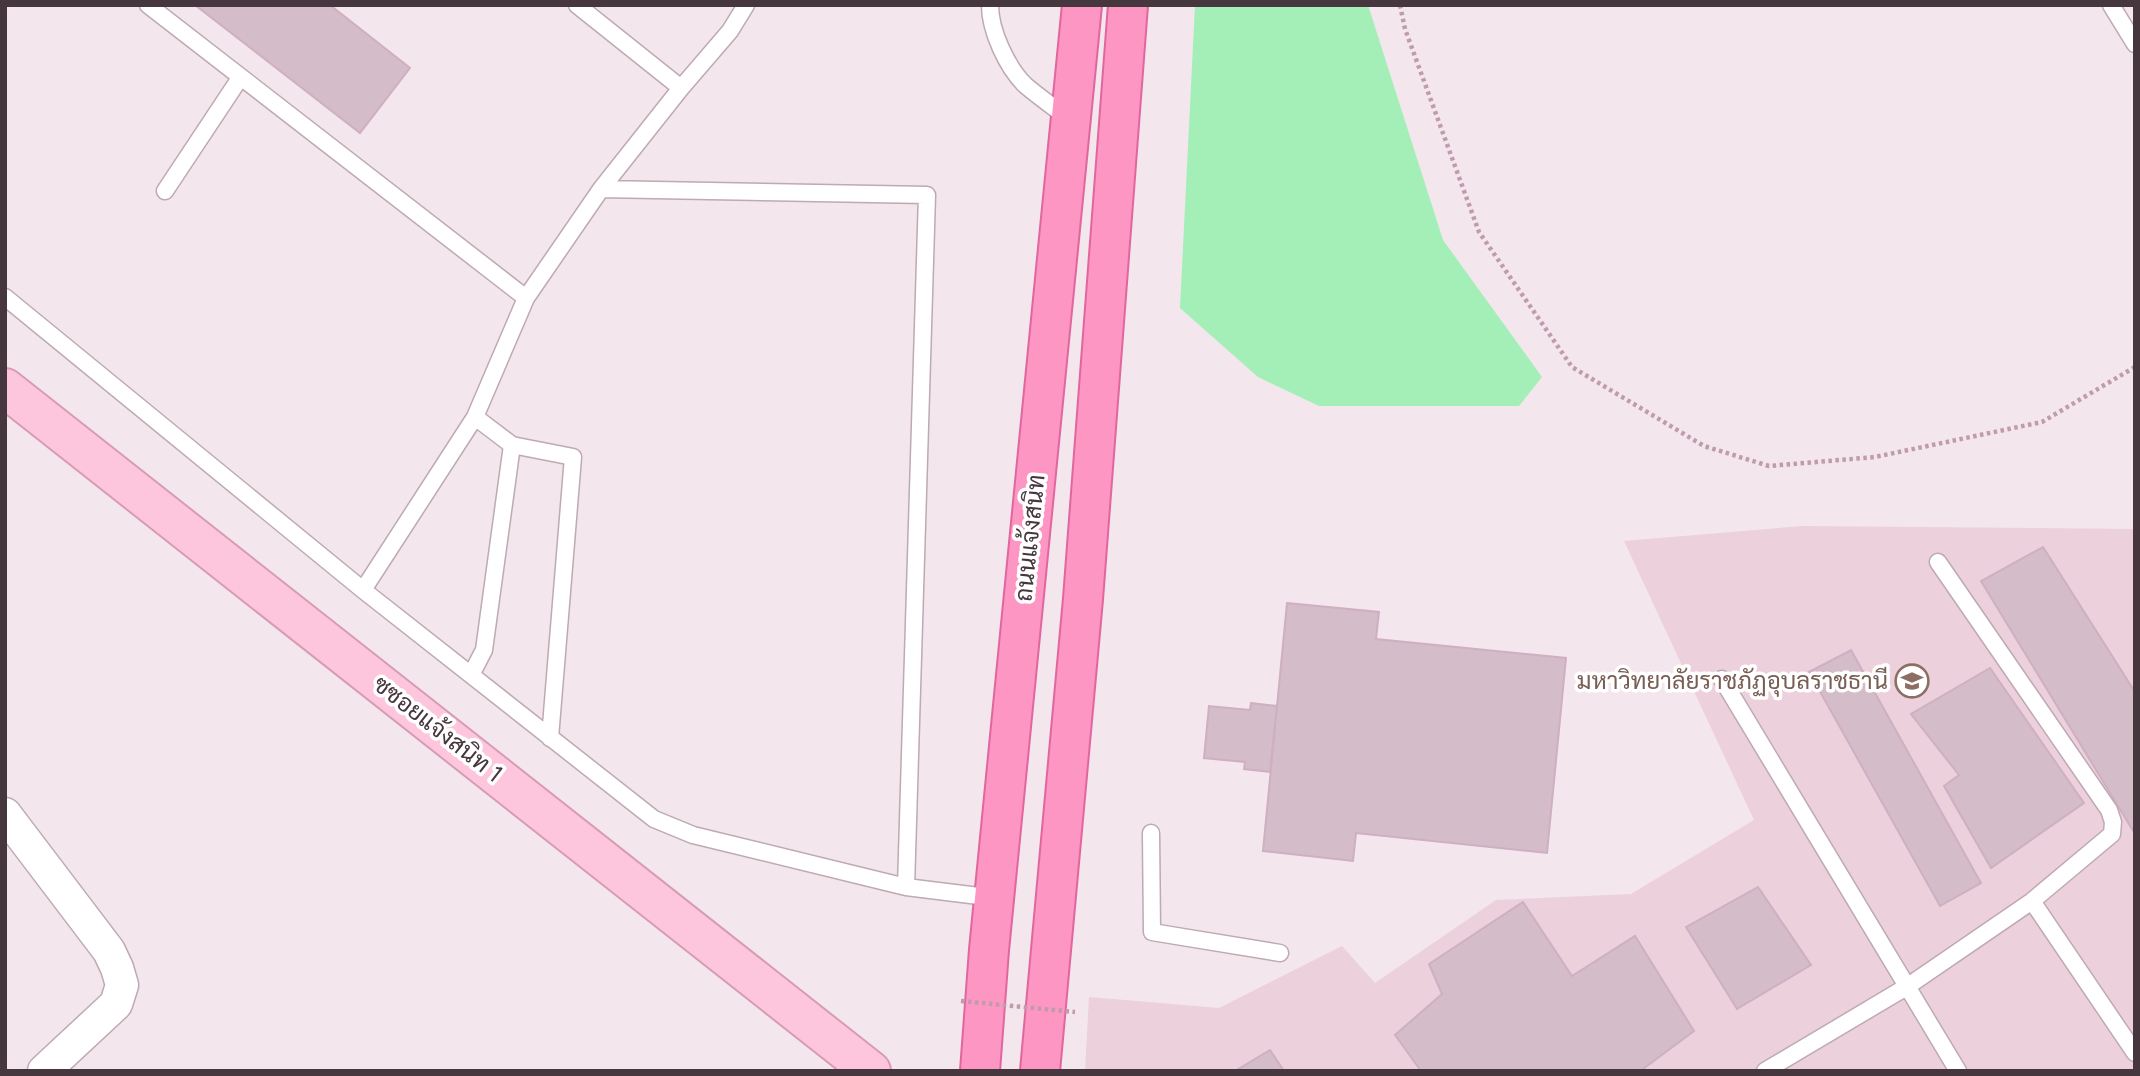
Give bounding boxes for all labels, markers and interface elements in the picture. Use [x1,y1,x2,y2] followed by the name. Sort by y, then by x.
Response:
[1008,473,1051,603] street label: ถนนแจ้งสนิท
[1893,662,1931,700] school or university icon: มหาวิทยาลัยราชภัฏอุบลราชธานี
[1577,666,1888,697] place label: มหาวิทยาลัยราชภัฏอุบลราชธานี
[368,669,509,788] street label: ซซอยแจ้งสนิท 1

